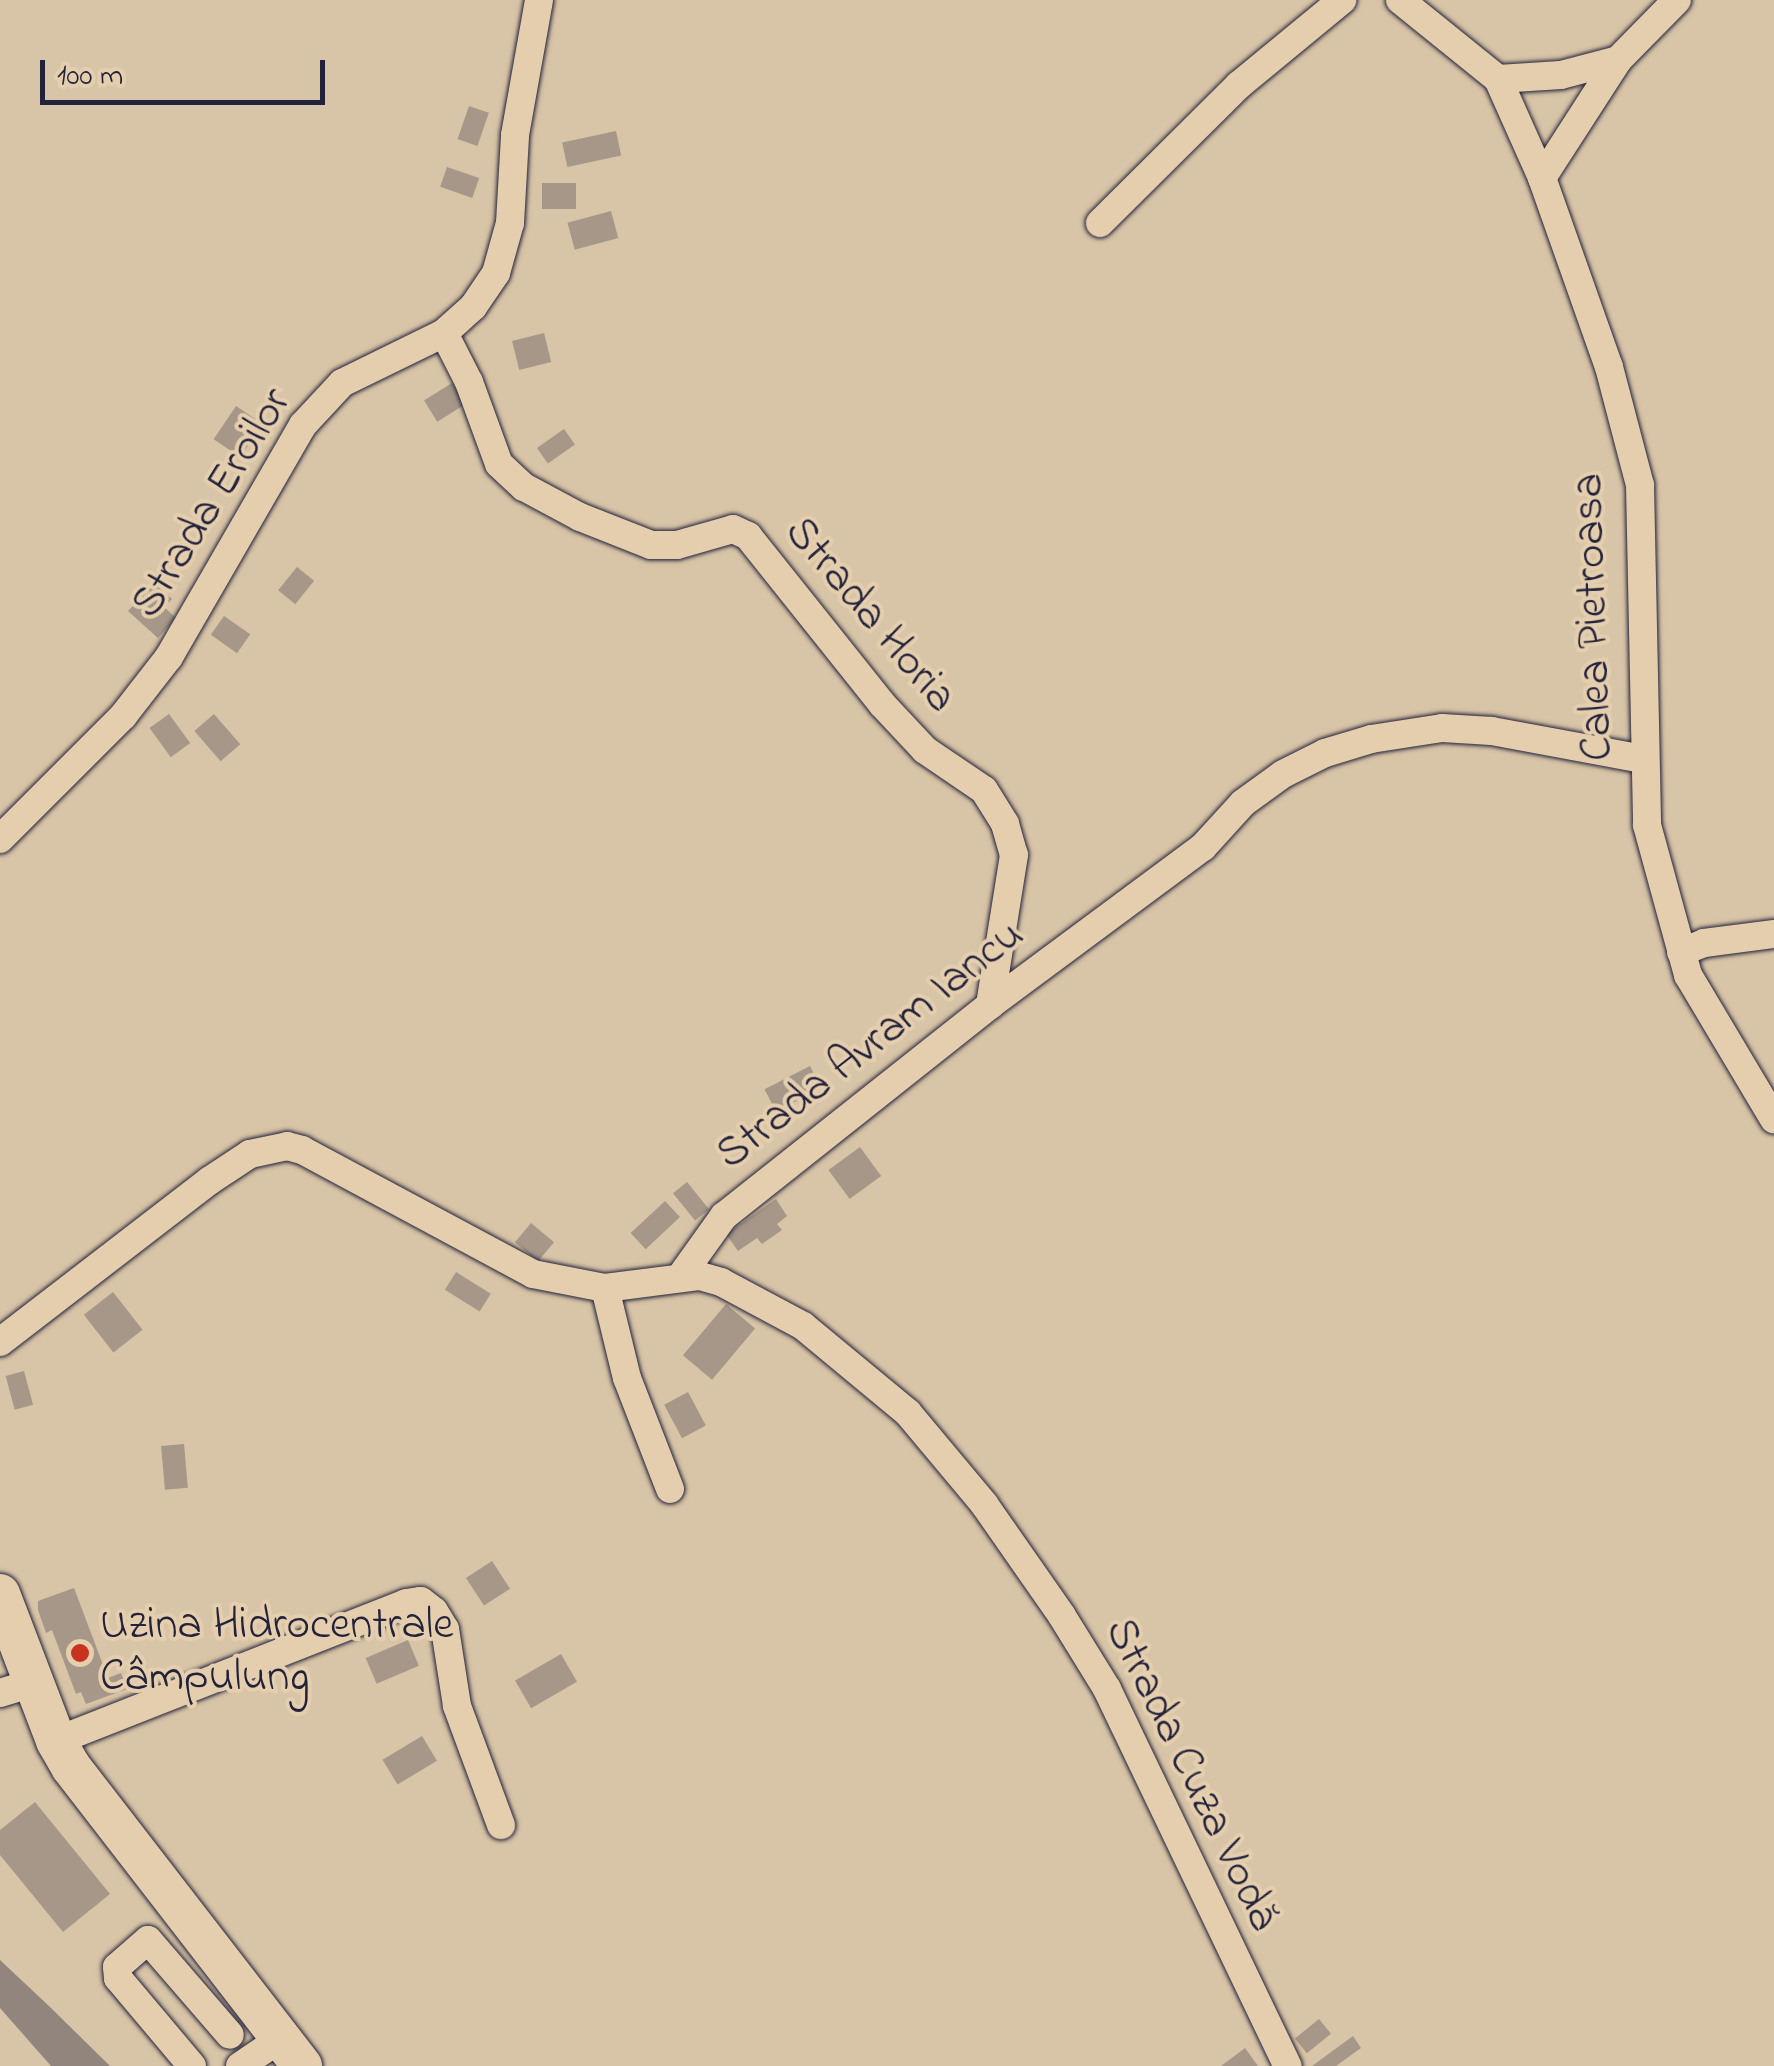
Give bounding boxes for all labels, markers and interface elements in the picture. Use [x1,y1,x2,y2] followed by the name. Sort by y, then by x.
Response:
[45,40,330,102] scale bar
[57,55,123,99] text: 100 m
[121,379,305,629] street label: Strada Eroilor
[1563,472,1627,762] street label: Calea Pietroasa
[772,507,966,725] street label: Strada Horia
[707,909,1035,1183] street label: Strada Avram Iancu
[100,1600,453,1706] place label: Uzina Hidrocentrale Câmpulung
[1091,1610,1289,1940] street label: Strada Cuza Vodă
[69,1642,91,1664] marker: Uzina Hidrocentrale Câmpulung

